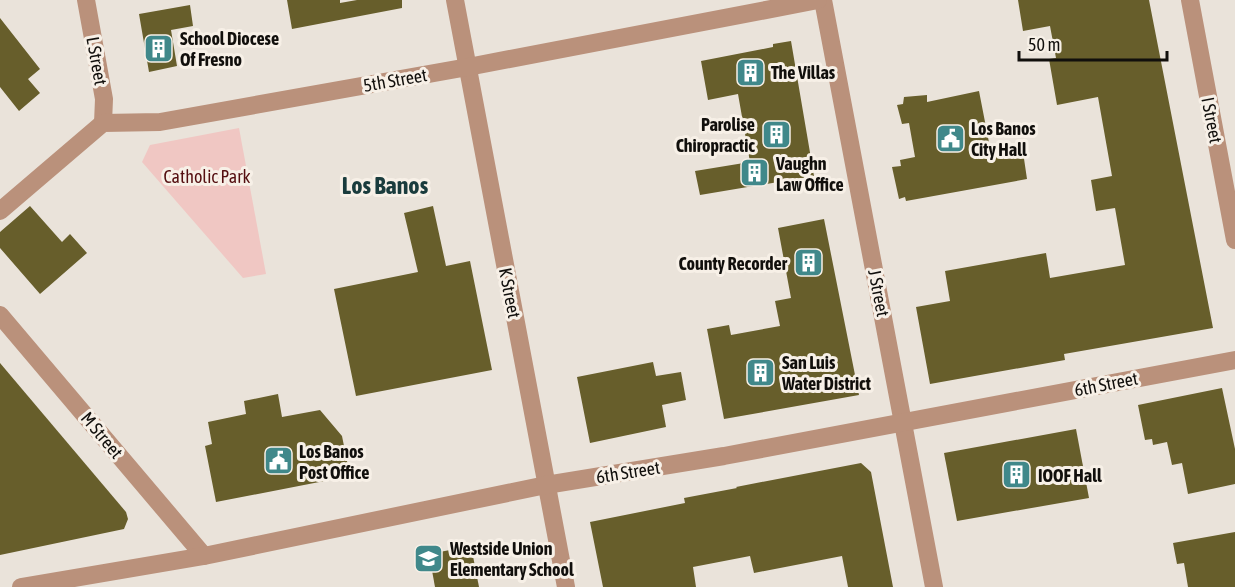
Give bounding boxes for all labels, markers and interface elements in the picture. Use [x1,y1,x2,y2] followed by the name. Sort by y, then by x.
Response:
[1019,24,1168,62] scale bar
[180,28,279,70] place label: School Diocese Of Fresno
[143,32,175,64] building icon: School Diocese Of Fresno
[1028,34,1060,55] text: 50 m
[82,35,112,87] street label: L Street
[734,56,766,88] building icon: The Villas
[771,62,836,83] place label: The Villas
[361,64,429,96] street label: 5th Street
[1197,95,1227,145] street label: I Street
[676,114,755,156] place label: Parolise Chiropractic
[760,118,792,150] building icon: Parolise Chiropractic
[971,118,1036,160] place label: Los Banos City Hall
[934,122,966,154] public building icon: Los Banos City Hall
[775,153,844,195] place label: Vaughn Law Office
[739,157,771,189] building icon: Vaughn Law Office
[164,166,251,187] park label: Catholic Park
[342,172,429,199] district label: Los Banos
[792,247,824,279] building icon: County Recorder
[678,253,788,274] place label: County Recorder
[495,266,525,320] street label: K Street
[864,268,894,318] street label: J Street
[781,352,872,394] place label: San Luis Water District
[745,356,777,388] building icon: San Luis Water District
[1072,368,1140,400] street label: 6th Street
[77,408,127,462] street label: M Street
[299,441,369,483] place label: Los Banos Post Office
[262,445,294,477] public building icon: Los Banos Post Office
[595,457,661,487] street label: 6th Street
[1001,459,1033,491] building icon: IOOF Hall
[1038,465,1102,486] place label: IOOF Hall
[449,538,574,580] place label: Westside Union Elementary School
[413,542,445,574] school or university icon: Westside Union Elementary School

